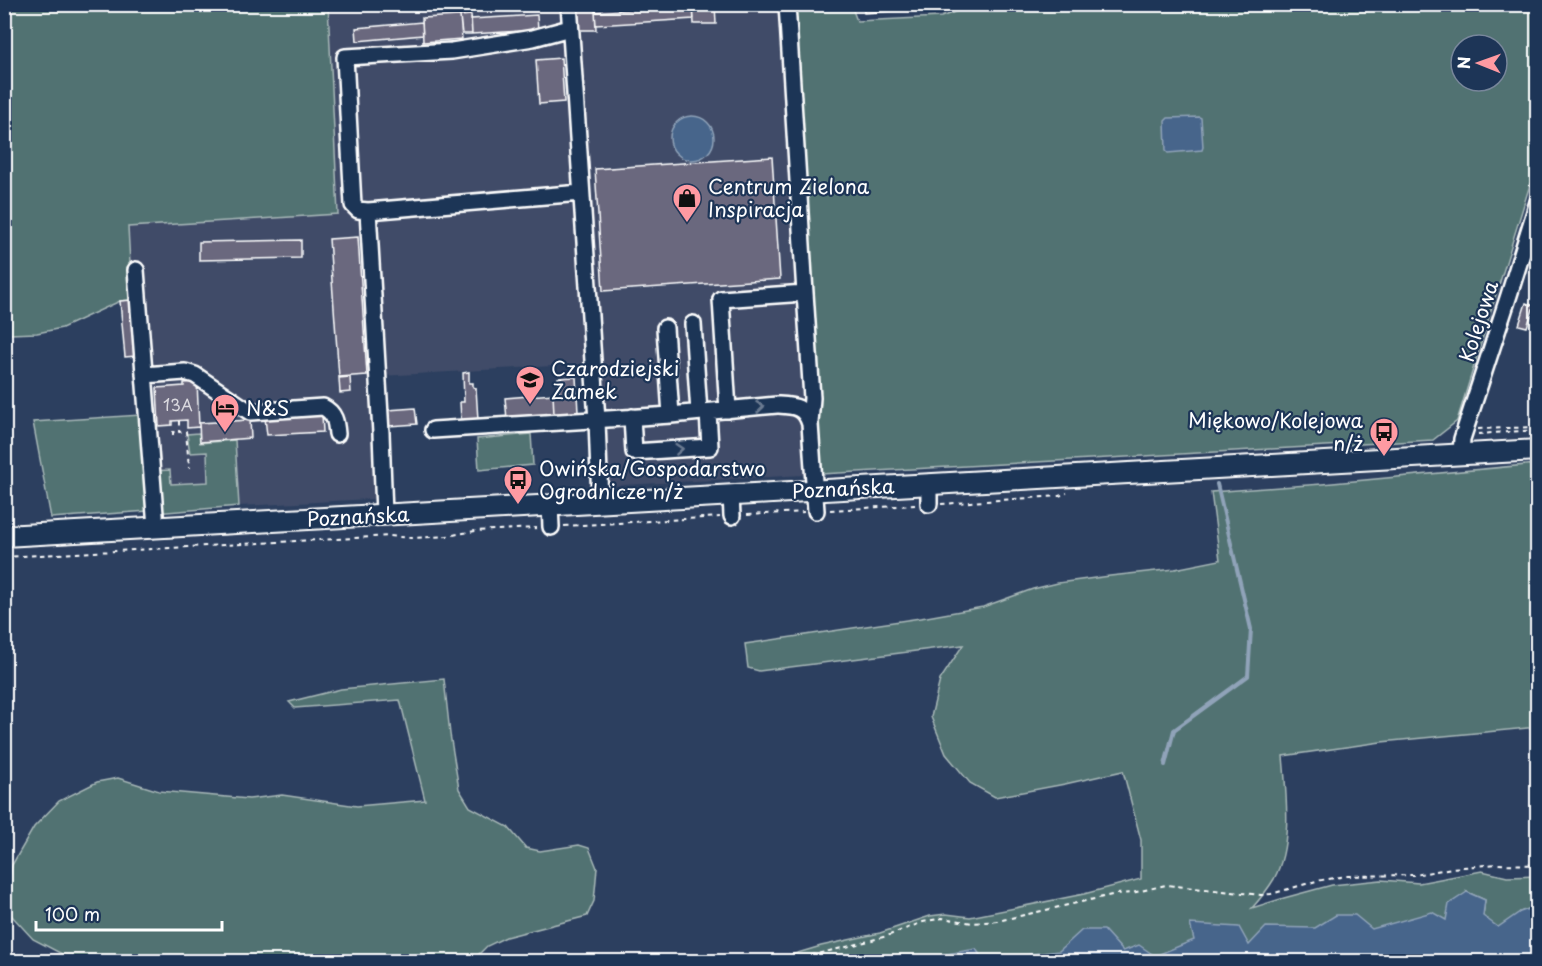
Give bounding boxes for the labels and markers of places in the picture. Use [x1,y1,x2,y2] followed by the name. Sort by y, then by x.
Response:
[708,171,870,224] place label: Centrum Zielona Inspiracja
[671,182,703,224] shop icon: Centrum Zielona Inspiracja
[551,353,679,406] place label: Czarodziejski Zamek
[514,364,546,406] school or university icon: Czarodziejski Zamek
[209,392,241,434] hotel icon: N&S
[246,393,289,423] place label: N&S
[1188,405,1364,458] place label: Miękowo/Kolejowa n/ż
[1368,416,1400,458] bus stop icon: Miękowo/Kolejowa n/ż
[539,453,766,506] place label: Owińska/Gospodarstwo Ogrodnicze n/ż
[502,464,534,506] bus stop icon: Owińska/Gospodarstwo Ogrodnicze n/ż

